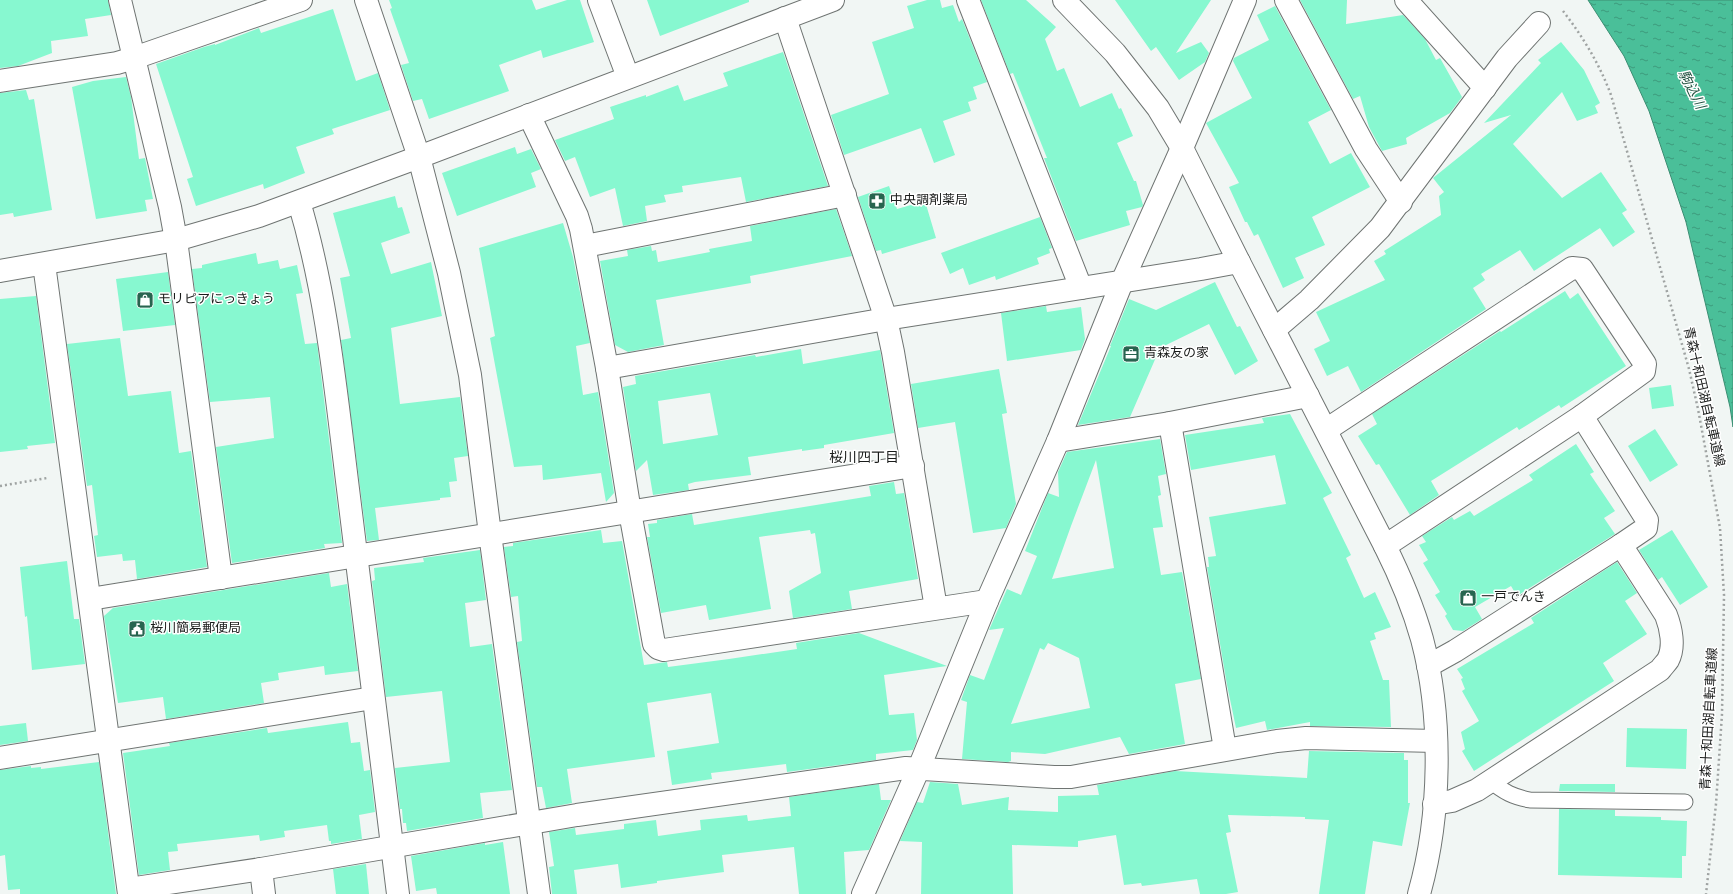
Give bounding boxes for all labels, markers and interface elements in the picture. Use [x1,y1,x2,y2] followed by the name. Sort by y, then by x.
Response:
[1674,67,1709,114] water label: 駒込川
[867,191,887,211] pharmacy icon: 中央調剤薬局
[890,193,968,209] place label: 中央調剤薬局
[135,290,155,310] shop icon: モリピアにっきょう
[158,292,275,308] place label: モリピアにっきょう
[1679,325,1728,468] street label: 青森十和田湖自転車道線
[1121,344,1141,364] office icon: 青森友の家
[1144,346,1209,362] place label: 青森友の家
[829,450,899,467] district label: 桜川四丁目
[1458,588,1478,608] shop icon: 一戸でんき
[1481,590,1546,606] place label: 一戸でんき
[127,619,147,639] public building icon: 桜川簡易郵便局
[150,621,241,637] place label: 桜川簡易郵便局
[1697,647,1722,791] street label: 青森十和田湖自転車道線

